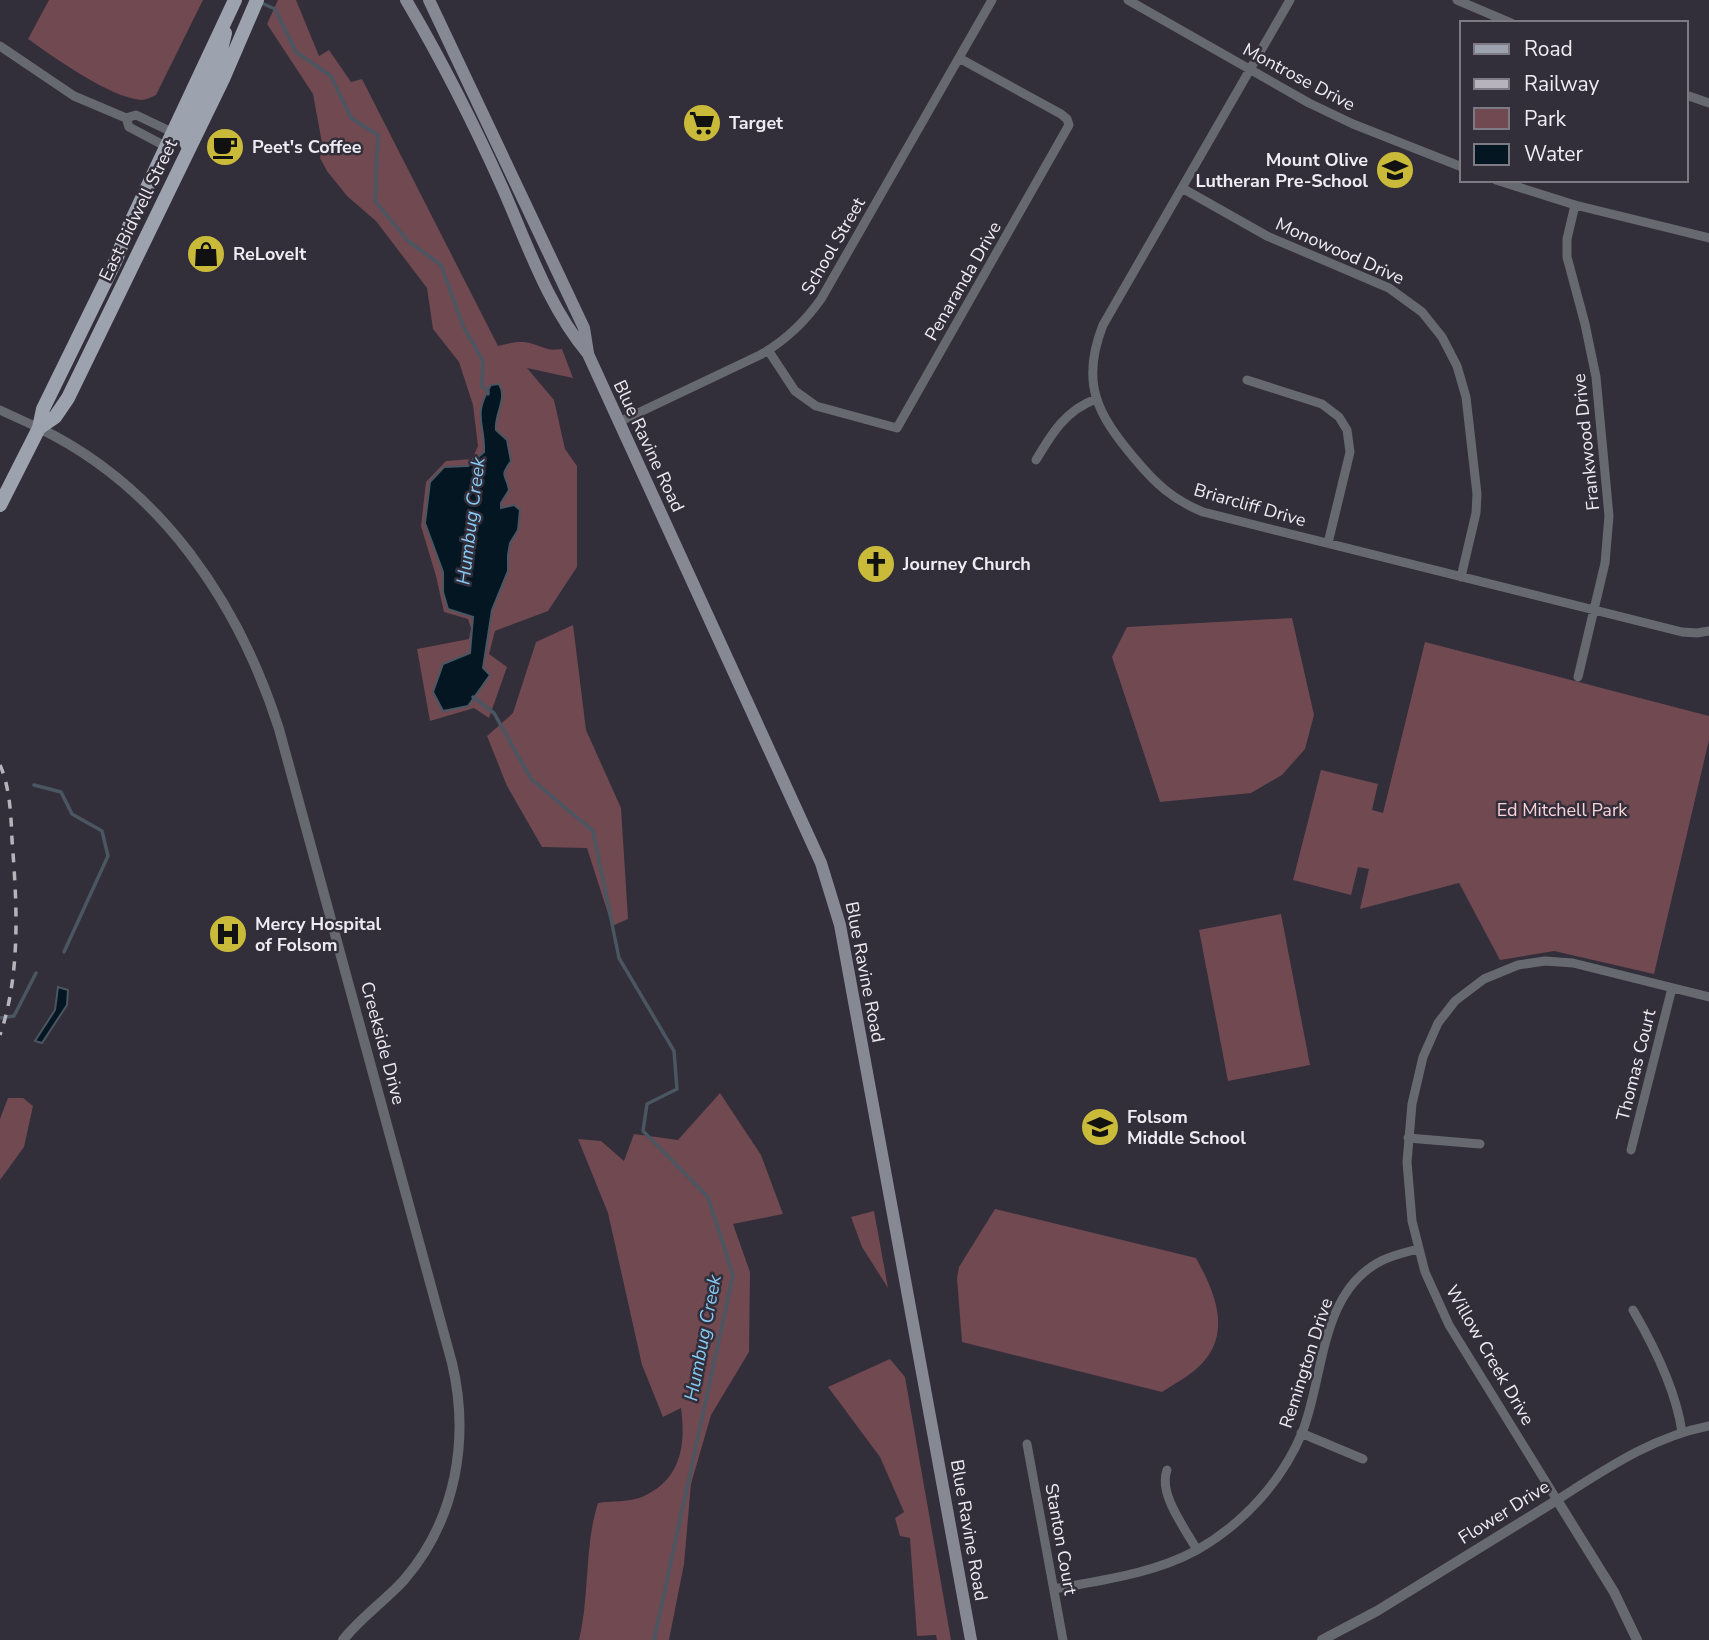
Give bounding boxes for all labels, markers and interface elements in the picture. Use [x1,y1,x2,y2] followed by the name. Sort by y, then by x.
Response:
[1460,21,1688,182] legend
[1524,35,1573,63] text: Road
[1239,37,1359,117] street label: Montrose Drive
[1524,70,1599,98] text: Railway
[681,102,723,144] supermarket icon: Target
[1524,105,1566,133] text: Park
[729,111,783,135] place label: Target
[204,126,246,168] cafe icon: Peet's Coffee
[93,134,183,285] street label: East Bidwell Street
[252,135,362,159] place label: Peet's Coffee
[1524,140,1583,168] text: Water
[1195,148,1368,193] place label: Mount Olive Lutheran Pre-School
[1374,149,1416,191] school or university icon: Mount Olive Lutheran Pre-School
[795,192,871,299] street label: School Street
[1272,212,1408,290] street label: Monowood Drive
[919,217,1007,345] street label: Penaranda Drive
[185,233,227,275] shop icon: ReLoveIt
[233,242,306,266] place label: ReLoveIt
[1567,372,1605,512] street label: Frankwood Drive
[608,376,690,516] street label: Blue Ravine Road
[450,455,492,586] water label: Humbug Creek
[1191,478,1309,532] street label: Briarcliff Drive
[855,543,897,585] church icon: Journey Church
[902,552,1031,576] place label: Journey Church
[1497,798,1628,822] park label: Ed Mitchell Park
[840,900,890,1044] street label: Blue Ravine Road
[255,912,381,957] place label: Mercy Hospital of Folsom
[207,913,249,955] hospital icon: Mercy Hospital of Folsom
[355,979,411,1107] street label: Creekside Drive
[1611,1006,1662,1123] street label: Thomas Court
[1127,1105,1246,1150] place label: Folsom Middle School
[1079,1106,1121,1148] school or university icon: Folsom Middle School
[678,1272,728,1403] water label: Humbug Creek
[1440,1281,1540,1429] street label: Willow Creek Drive
[1274,1295,1338,1431] street label: Remington Drive
[945,1457,993,1603] street label: Blue Ravine Road
[1454,1474,1554,1550] street label: Flower Drive
[1039,1481,1083,1597] street label: Stanton Court

